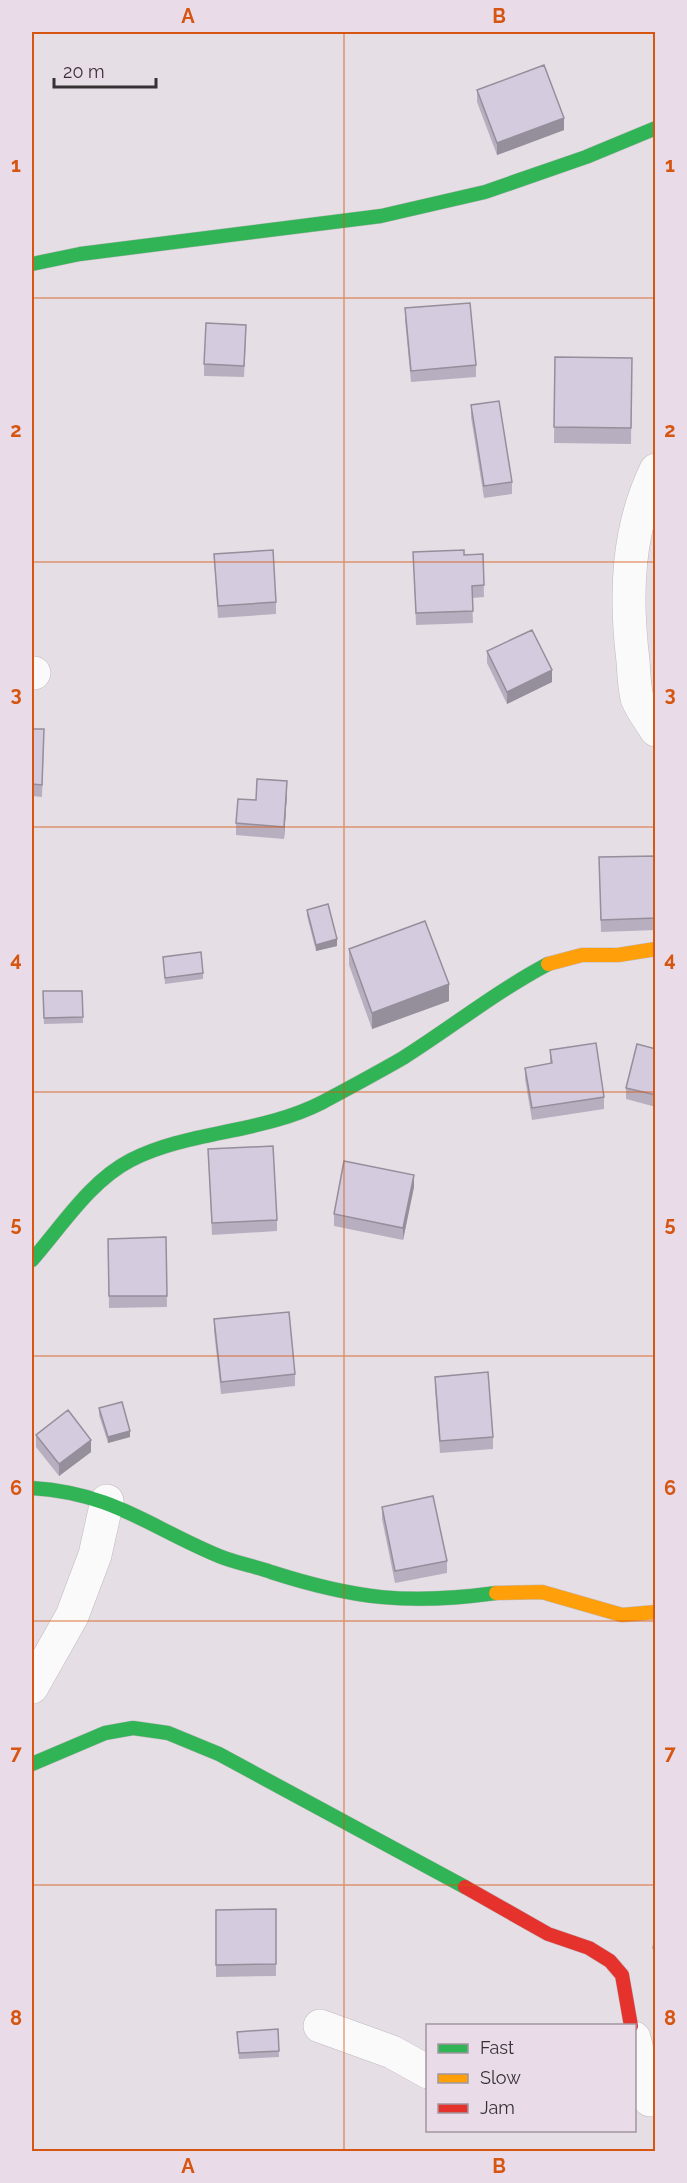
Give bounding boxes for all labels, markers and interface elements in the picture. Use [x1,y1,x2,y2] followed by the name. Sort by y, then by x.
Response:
[181,4,195,28] text: A
[492,4,506,28] text: B
[54,51,156,89] scale bar
[63,61,105,82] text: 20 m
[11,153,21,177] text: 1
[665,153,675,177] text: 1
[10,418,22,442] text: 2
[664,418,676,442] text: 2
[10,682,22,706] text: 3
[664,682,676,706] text: 3
[10,947,22,971] text: 4
[664,947,676,971] text: 4
[10,1212,22,1236] text: 5
[664,1212,676,1236] text: 5
[10,1476,22,1500] text: 6
[664,1476,676,1500] text: 6
[10,1741,22,1765] text: 7
[664,1741,676,1765] text: 7
[10,2006,22,2030] text: 8
[664,2006,676,2030] text: 8
[426,2024,636,2132] legend
[480,2037,514,2058] text: Fast
[480,2067,521,2088] text: Slow
[480,2097,515,2118] text: Jam
[181,2154,195,2178] text: A
[492,2154,506,2178] text: B

